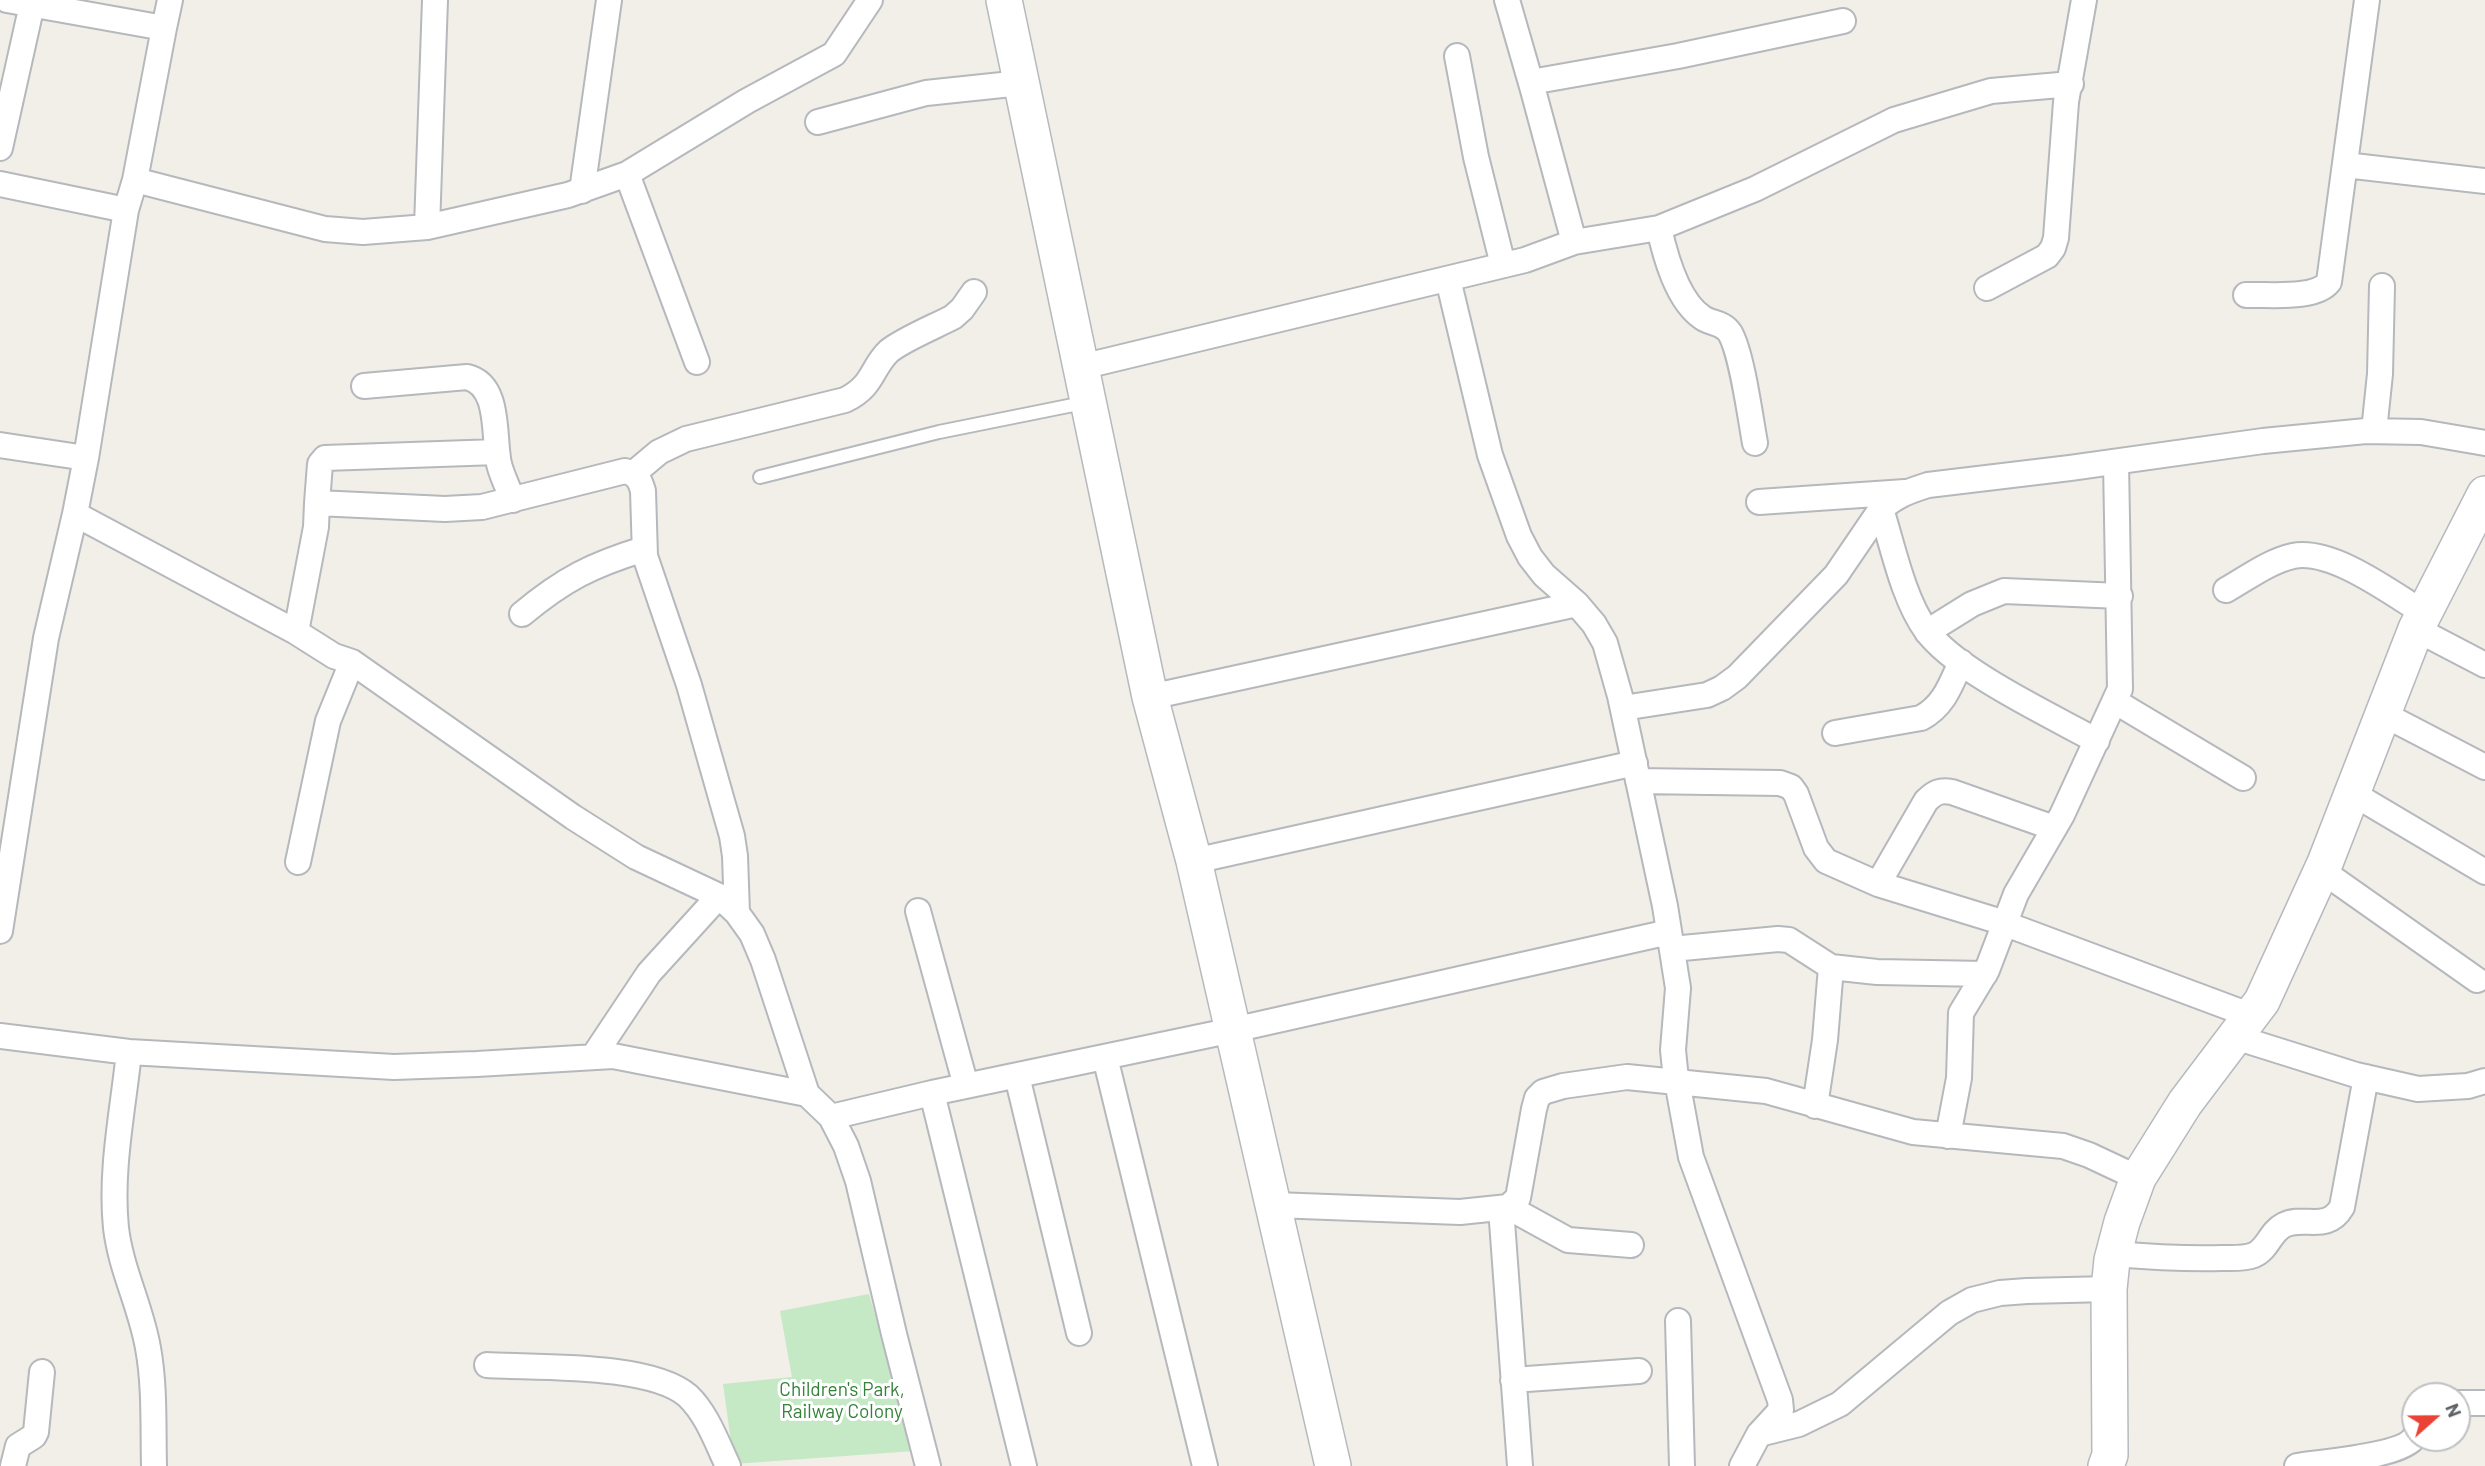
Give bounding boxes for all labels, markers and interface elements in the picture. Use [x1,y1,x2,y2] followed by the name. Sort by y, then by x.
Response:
[779,1379,905,1423] park label: Children's Park, Railway Colony
[2401,1382,2471,1452] north arrow
[2441,1400,2467,1420] text: N

